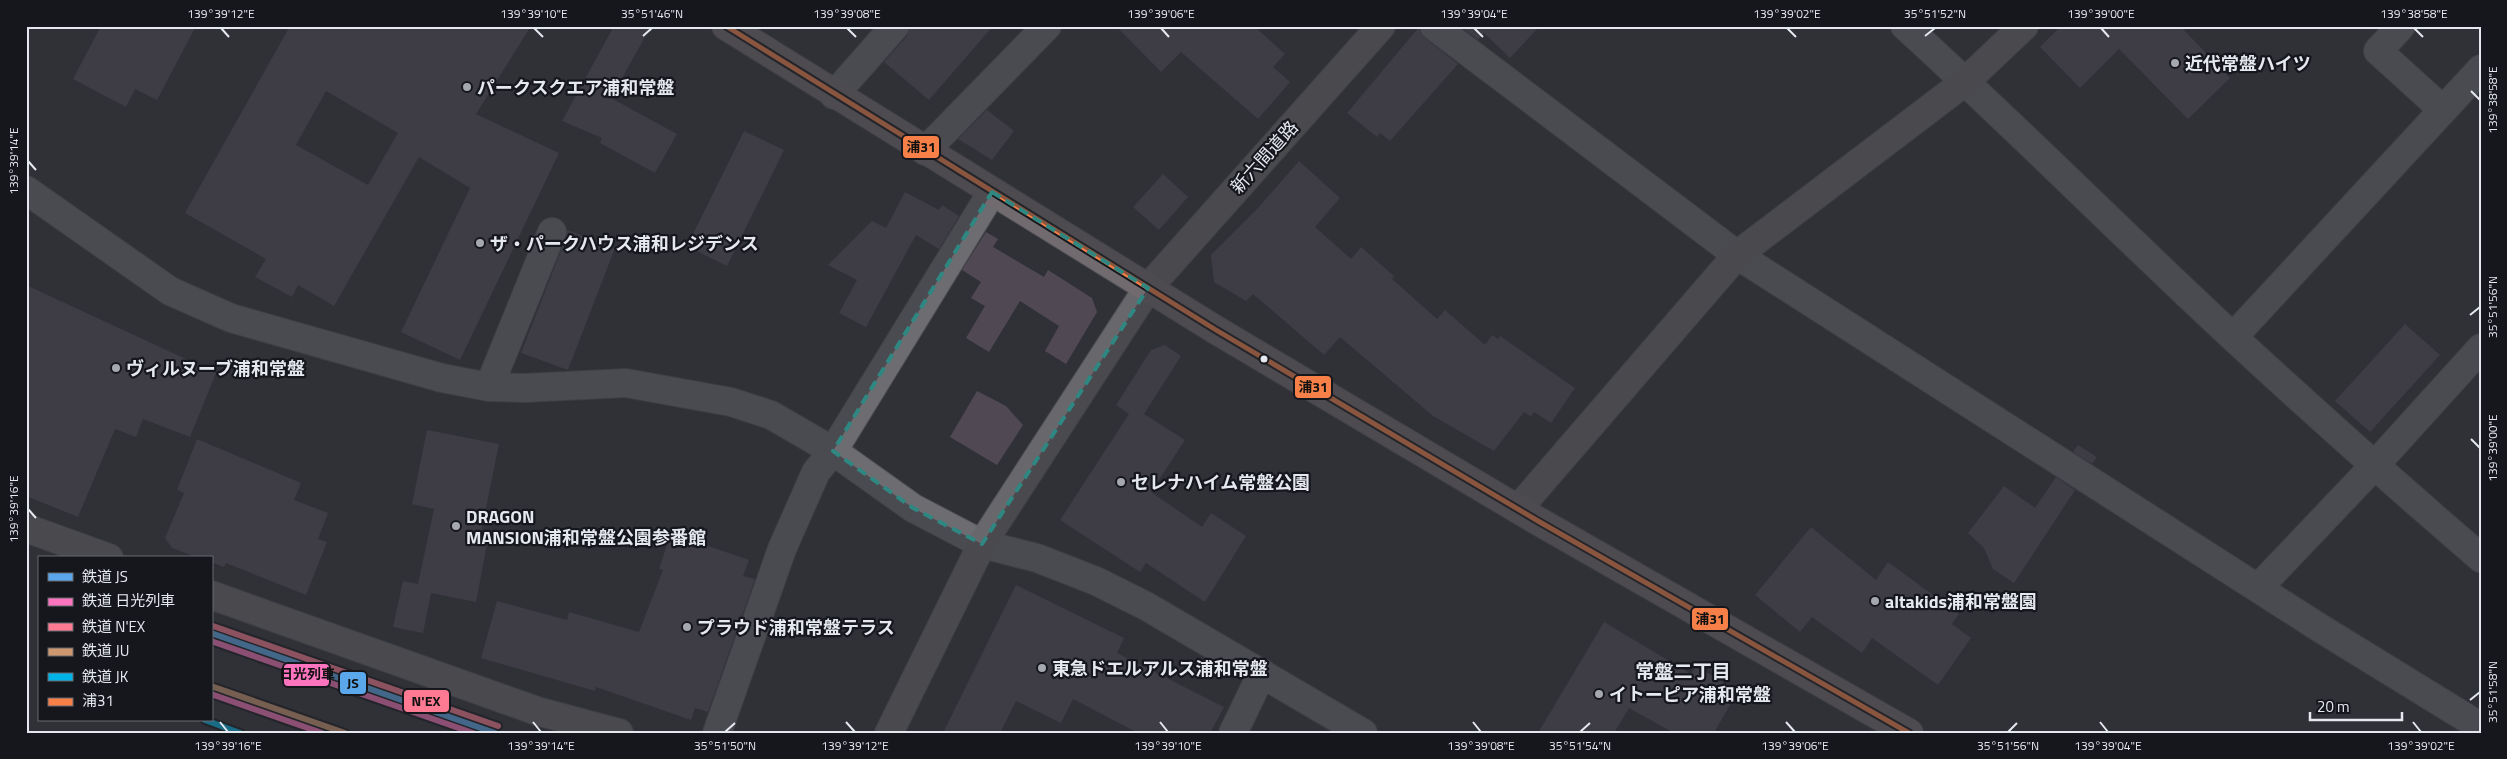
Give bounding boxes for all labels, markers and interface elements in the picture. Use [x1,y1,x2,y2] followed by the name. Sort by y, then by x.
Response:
[187,4,255,23] text: 139°39'12"E
[500,4,568,23] text: 139°39'10"E
[621,4,683,23] text: 35°51'46"N
[813,4,881,23] text: 139°39'08"E
[1127,4,1195,23] text: 139°39'06"E
[1440,4,1508,23] text: 139°39'04"E
[1753,4,1821,23] text: 139°39'02"E
[1904,4,1966,23] text: 35°51'52"N
[2067,4,2135,23] text: 139°39'00"E
[2380,4,2448,23] text: 139°38'58"E
[2185,50,2311,77] place label: 近代常盤ハイツ
[2169,57,2181,69] marker: 近代常盤ハイツ
[2483,66,2502,134] text: 139°38'58"E
[477,74,674,101] place label: パークスクエア浦和常盤
[461,81,473,93] marker: パークスクエア浦和常盤
[1224,115,1304,199] street label: 新六間道路
[4,127,23,195] text: 139°39'14"E
[902,135,940,159] line badge: 浦31
[906,136,936,157] text: 浦31
[490,230,759,257] place label: ザ・パークハウス浦和レジデンス
[474,237,486,249] marker: ザ・パークハウス浦和レジデンス
[2483,276,2502,338] text: 35°51'56"N
[1259,354,1269,364] unlabelled marker
[126,355,305,382] place label: ヴィルヌーブ浦和常盤
[110,362,122,374] marker: ヴィルヌーブ浦和常盤
[1294,375,1332,399] line badge: 浦31
[1298,376,1328,397] text: 浦31
[2483,414,2502,482] text: 139°39'00"E
[1131,469,1310,496] place label: セレナハイム常盤公園
[4,475,23,543] text: 139°39'16"E
[1115,476,1127,488] marker: セレナハイム常盤公園
[466,503,706,551] place label: DRAGON MANSION浦和常盤公園参番館
[450,520,462,532] marker: DRAGON MANSION浦和常盤公園参番館
[38,556,212,722] legend
[82,565,128,588] text: 鉄道 JS
[1885,588,2037,615] place label: altakids浦和常盤園
[82,589,175,612] text: 鉄道 日光列車
[1869,595,1881,607] marker: altakids浦和常盤園
[1691,607,1729,631] line badge: 浦31
[1695,608,1725,629] text: 浦31
[697,614,895,641] place label: プラウド浦和常盤テラス
[82,615,146,638] text: 鉄道 N'EX
[681,621,693,633] marker: プラウド浦和常盤テラス
[82,639,129,662] text: 鉄道 JU
[1052,655,1268,682] place label: 東急ドエルアルス浦和常盤
[1635,656,1731,685] district label: 常盤二丁目
[2483,661,2502,723] text: 35°51'58"N
[1036,662,1048,674] marker: 東急ドエルアルス浦和常盤
[279,663,335,684] text: 日光列車
[283,663,330,687] line badge: 日光列車
[82,665,129,688] text: 鉄道 JK
[339,671,367,695] line badge: JS
[347,672,359,693] text: JS
[1609,681,1771,708] place label: イトーピア浦和常盤
[1593,688,1605,700] marker: イトーピア浦和常盤
[82,689,114,712] text: 浦31
[403,689,450,713] line badge: N'EX
[2310,689,2402,721] scale bar
[412,690,440,711] text: N'EX
[2317,695,2350,718] text: 20 m
[194,736,262,755] text: 139°39'16"E
[507,736,575,755] text: 139°39'14"E
[694,736,756,755] text: 35°51'50"N
[821,736,889,755] text: 139°39'12"E
[1134,736,1202,755] text: 139°39'10"E
[1447,736,1515,755] text: 139°39'08"E
[1549,736,1611,755] text: 35°51'54"N
[1761,736,1829,755] text: 139°39'06"E
[1977,736,2039,755] text: 35°51'56"N
[2074,736,2142,755] text: 139°39'04"E
[2387,736,2455,755] text: 139°39'02"E

